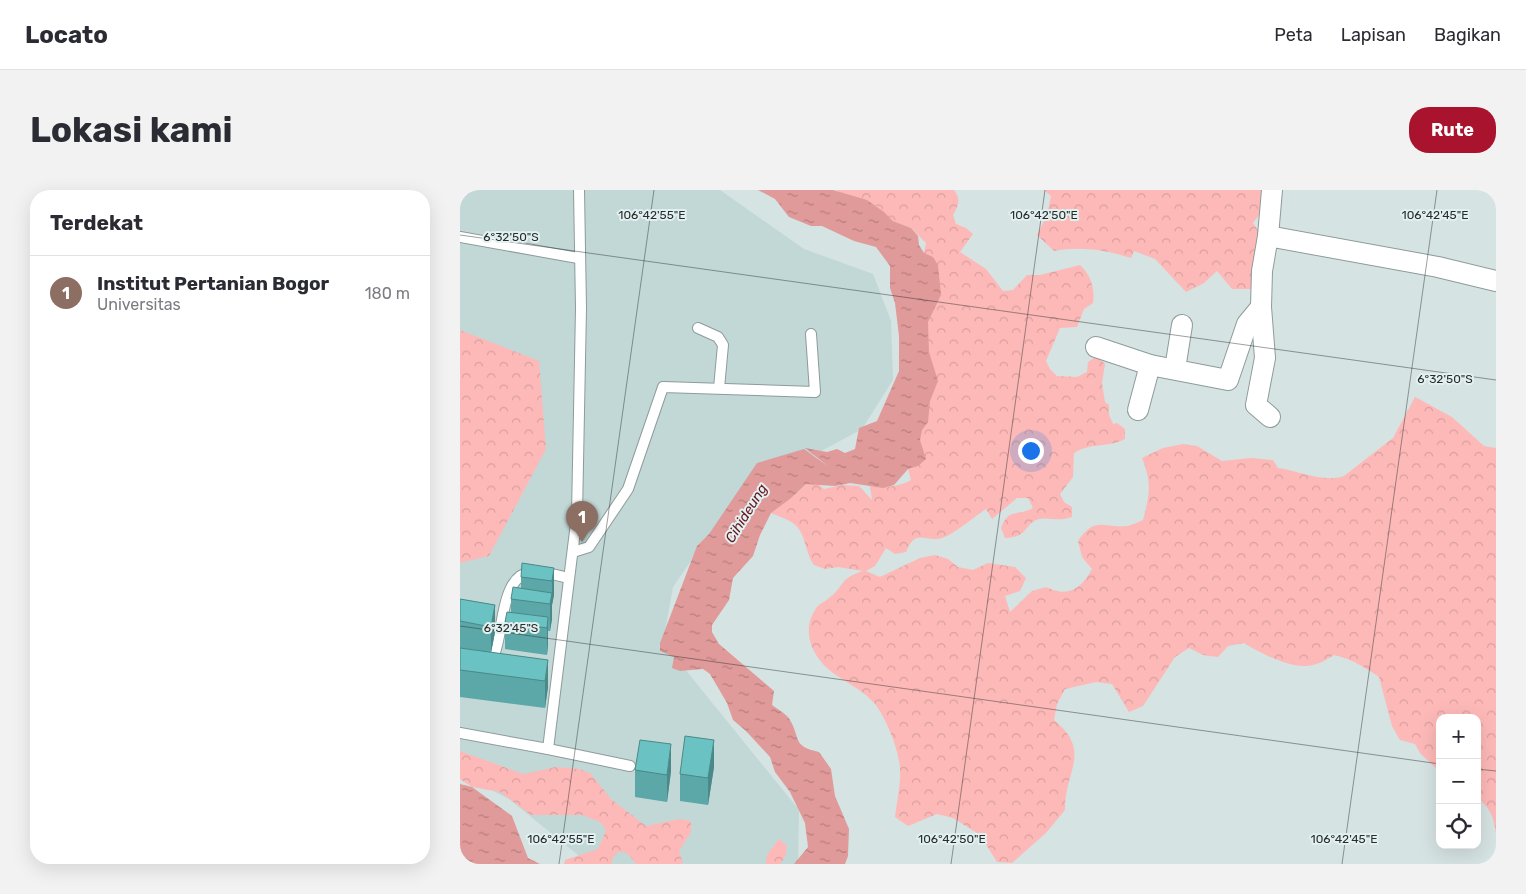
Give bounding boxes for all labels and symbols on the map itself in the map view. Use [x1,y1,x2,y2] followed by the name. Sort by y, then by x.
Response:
[618,208,686,222] text: 106°42'55"E
[1010,208,1078,222] text: 106°42'50"E
[1402,208,1468,222] text: 106°42'45"E
[483,230,539,244] text: 6°32'50"S
[1417,372,1473,386] text: 6°32'50"S
[1018,438,1044,464] your location
[722,481,771,546] water label: Cihideung
[566,501,598,542] pin: 1
[484,621,538,635] text: 6°32'45"S
[527,832,595,846] text: 106°42'55"E
[918,832,986,846] text: 106°42'50"E
[1311,832,1377,846] text: 106°42'45"E

